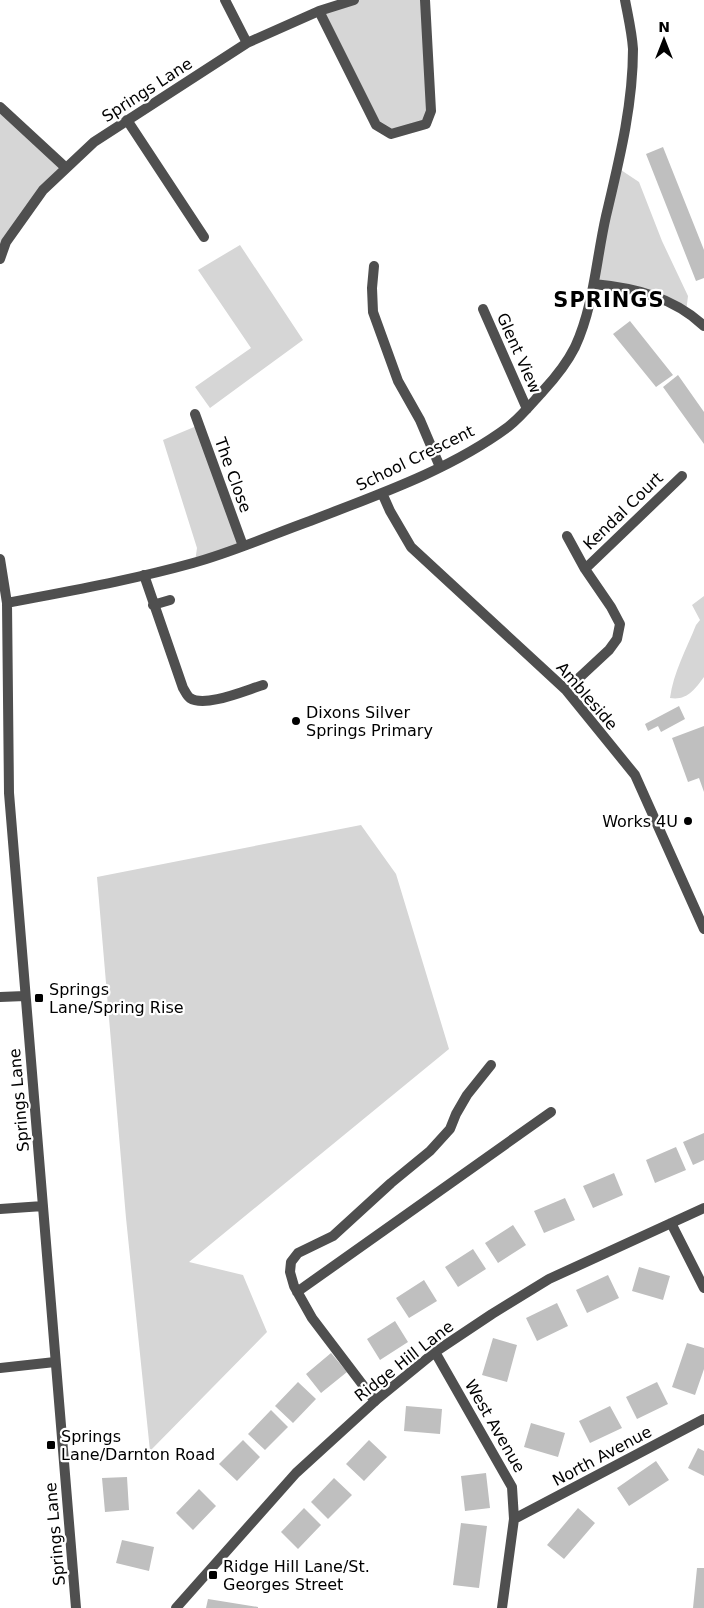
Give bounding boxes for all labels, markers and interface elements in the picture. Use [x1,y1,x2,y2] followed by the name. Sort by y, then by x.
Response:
[639,15,689,65] north arrow
[658,19,670,35] text: N
[98,54,196,126] street label: Springs Lane
[553,288,665,312] district label: SPRINGS
[493,310,545,396] street label: Glent View
[353,421,477,495] street label: School Crescent
[210,434,255,515] street label: The Close
[579,468,667,554] street label: Kendal Court
[552,658,622,734] street label: Ambleside
[306,703,433,740] place label: Dixons Silver Springs Primary
[290,715,302,727] marker: Dixons Silver Springs Primary
[602,812,678,831] place label: Works 4U
[682,815,694,827] marker: Works 4U
[49,980,184,1017] place label: Springs Lane/Spring Rise
[33,992,45,1004] marker: Springs Lane/Spring Rise
[5,1047,33,1153] street label: Springs Lane
[351,1317,457,1405] street label: Ridge Hill Lane
[461,1376,529,1476] street label: West Avenue
[549,1422,655,1490] street label: North Avenue
[61,1427,215,1464] place label: Springs Lane/Darnton Road
[45,1439,57,1451] marker: Springs Lane/Darnton Road
[41,1481,69,1587] street label: Springs Lane
[223,1557,370,1594] place label: Ridge Hill Lane/St. Georges Street
[207,1569,219,1581] marker: Ridge Hill Lane/St. Georges Street

